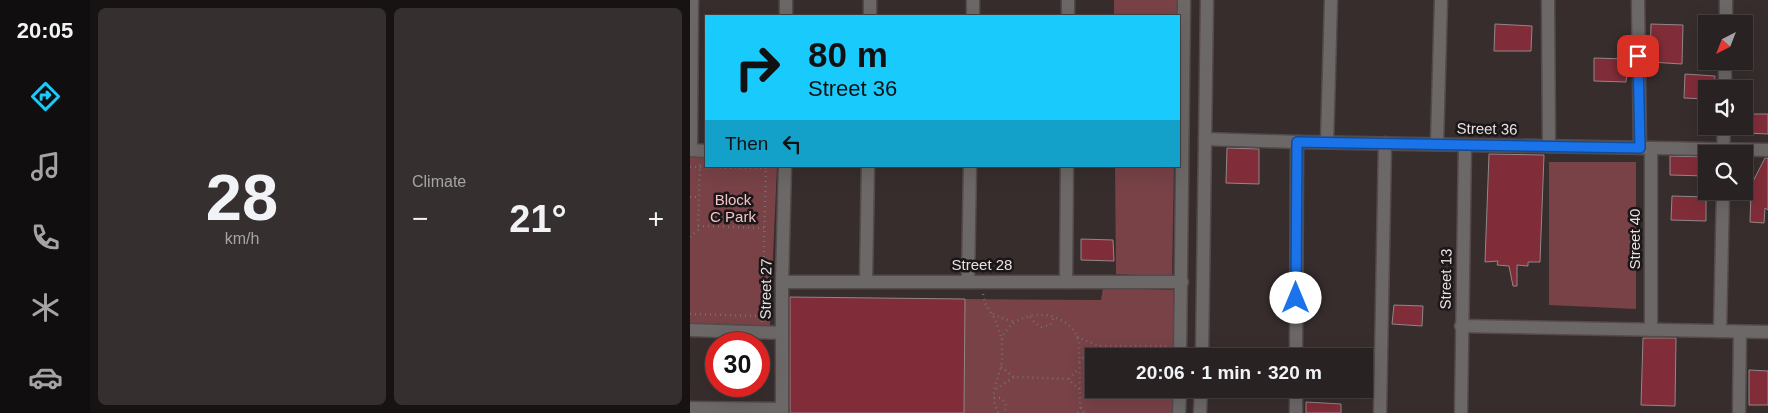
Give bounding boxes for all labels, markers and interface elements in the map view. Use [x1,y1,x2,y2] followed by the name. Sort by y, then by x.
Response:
[1698,15,1752,70] north arrow
[1698,15,1753,200] map controls
[17,18,73,43] text: 20:05
[725,35,790,100] icon: right
[808,35,888,74] text: 80 m
[1617,35,1659,77] pin
[1624,42,1652,70] icon: arrive
[808,76,897,101] text: Street 36
[28,79,63,114] icon: directions
[1698,80,1753,135] button: sound
[1456,119,1518,138] street label: Street 36
[778,130,806,158] icon: left
[725,133,768,154] text: Then
[1698,145,1753,200] button: search
[28,149,63,184] icon: music
[206,161,278,234] text: 28
[412,173,466,190] text: Climate
[710,191,756,225] park label: Block C Park
[509,198,567,240] text: 21°
[412,203,428,234] text: −
[648,203,664,234] text: +
[1626,209,1643,269] street label: Street 40
[28,220,63,255] icon: phone
[225,230,259,247] text: km/h
[1436,248,1455,310] street label: Street 13
[952,256,1012,273] street label: Street 28
[756,258,775,320] street label: Street 27
[1269,271,1321,323] position arrow
[28,290,63,325] icon: climate
[705,332,770,397] speed limit sign: 30
[28,360,63,395] icon: car
[1136,362,1322,383] text: 20:06 · 1 min · 320 m

